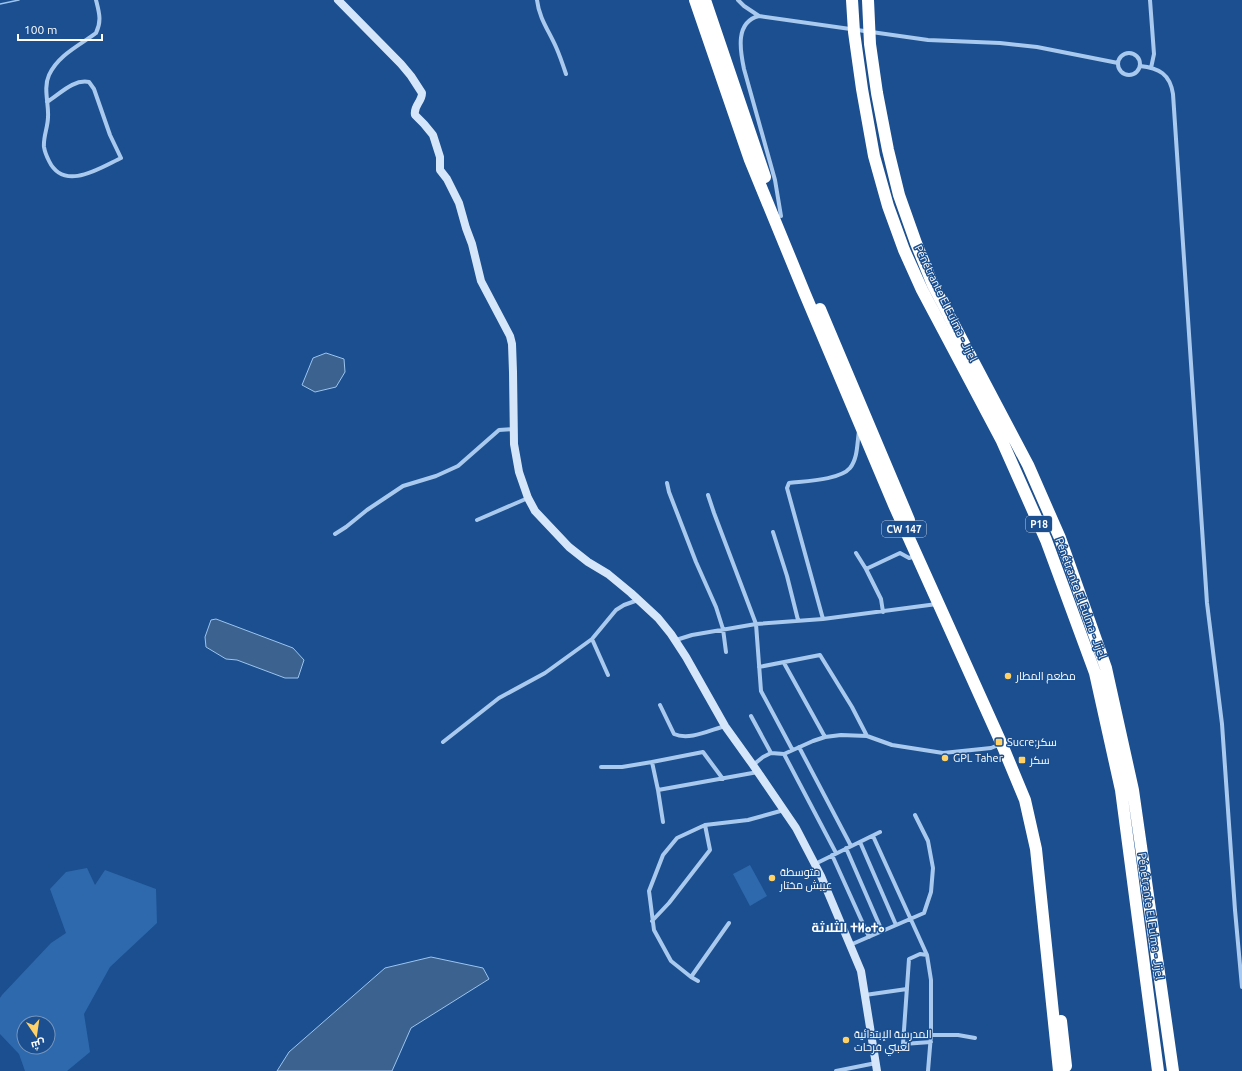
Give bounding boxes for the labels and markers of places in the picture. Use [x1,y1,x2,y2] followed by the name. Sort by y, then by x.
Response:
[1015,670,1076,684] place label: مطعم المطار
[1003,671,1013,681] marker: مطعم المطار
[1007,736,1057,749] place label: Sucre;سكر
[994,737,1004,747] marker: Sucre;سكر
[953,752,1004,764] place label: GPL Taher
[940,753,950,763] marker: GPL Taher
[1029,754,1050,767] place label: سكر
[1017,755,1027,765] marker: سكر
[779,866,832,892] place label: متوسطة عيبش مختار
[767,873,777,883] marker: متوسطة عيبش مختار
[854,1028,932,1056] place label: المدرسة الإبتدائية لعبني فرحات
[841,1035,851,1045] marker: المدرسة الإبتدائية لعبني فرحات

